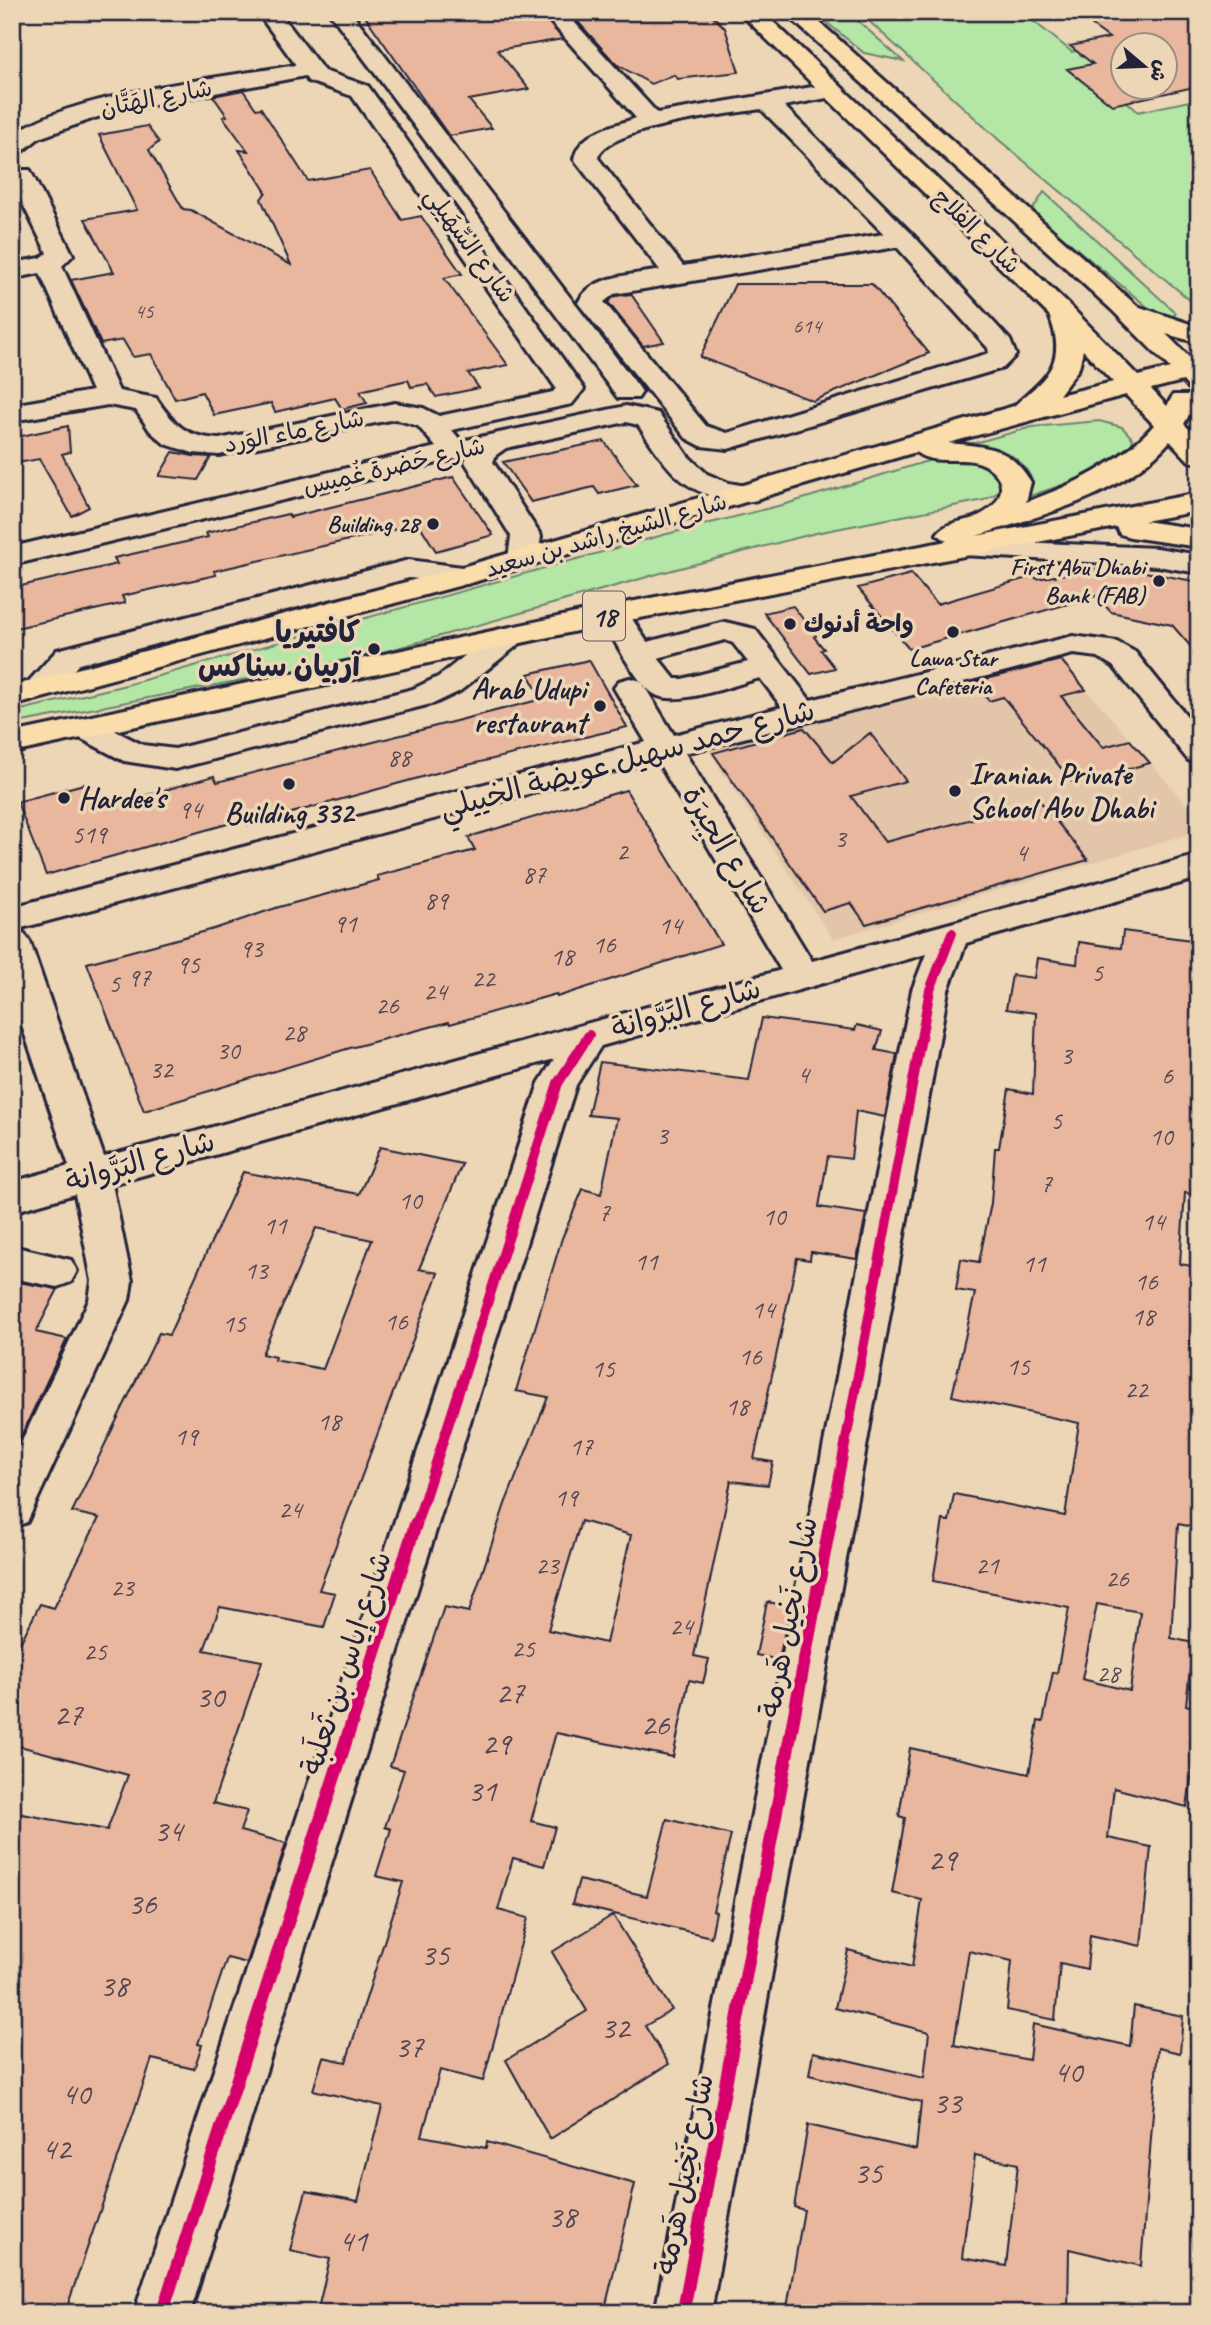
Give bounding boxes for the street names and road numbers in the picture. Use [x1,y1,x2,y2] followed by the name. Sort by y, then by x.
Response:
[97,71,215,125] street label: شارع الهَتَّان
[413,181,522,312] street label: شارع السِّهَيلِي
[926,182,1027,282] street label: شارع الفلاح
[221,403,367,461] street label: شارع ماء الوَرد
[300,430,488,503] street label: شارع حَضرة غُمِيس
[482,486,731,586] street label: شارع الشيخ راشد بن سعيد
[583,592,625,640] road number: 18
[435,691,821,834] street label: شارع حمد سهيل عويضة الخييلي
[670,779,780,924] street label: شارع الجِيرَة
[607,969,766,1049] street label: شارع البَرَّوانة
[61,1122,220,1202] street label: شارع البَرَّوانة
[750,1513,828,1721] street label: شارع نَخِيل هَرمة
[291,1546,402,1780] street label: شارع إياس بن ثَعلَبة
[646,2070,724,2278] street label: شارع نَخِيل هَرمة

